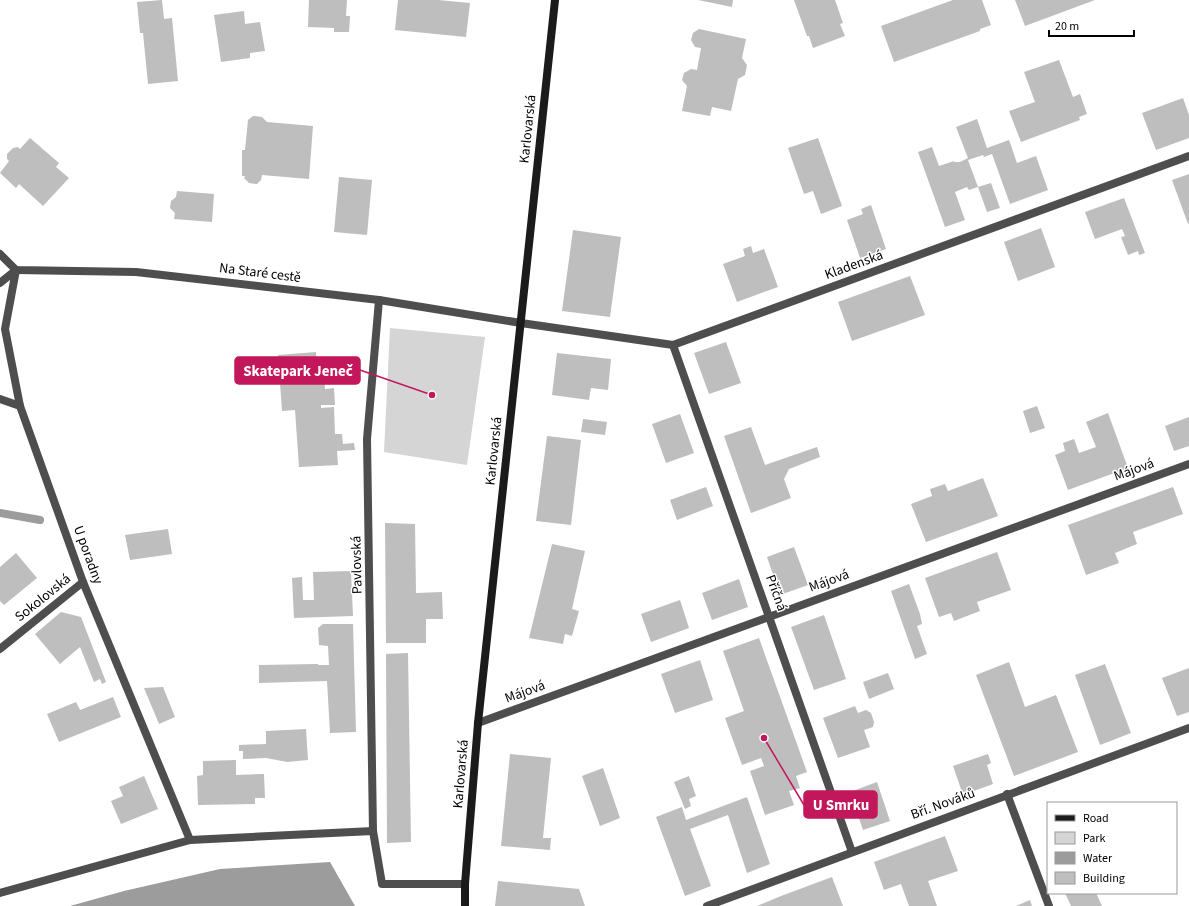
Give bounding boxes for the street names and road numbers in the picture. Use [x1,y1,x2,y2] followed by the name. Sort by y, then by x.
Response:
[514,94,542,164] street label: Karlovarská
[822,245,886,285] street label: Kladenská
[218,258,302,288] street label: Na Staré cestě
[480,416,508,486] street label: Karlovarská
[1111,453,1157,487] street label: Májová
[68,523,108,587] street label: U poradny
[346,536,368,594] street label: Pavlovská
[806,564,852,598] street label: Májová
[11,569,75,627] street label: Sokolovská
[760,572,792,614] street label: Příčná
[502,675,548,709] street label: Májová
[448,739,474,809] street label: Karlovarská
[908,783,978,825] street label: Bří. Nováků

